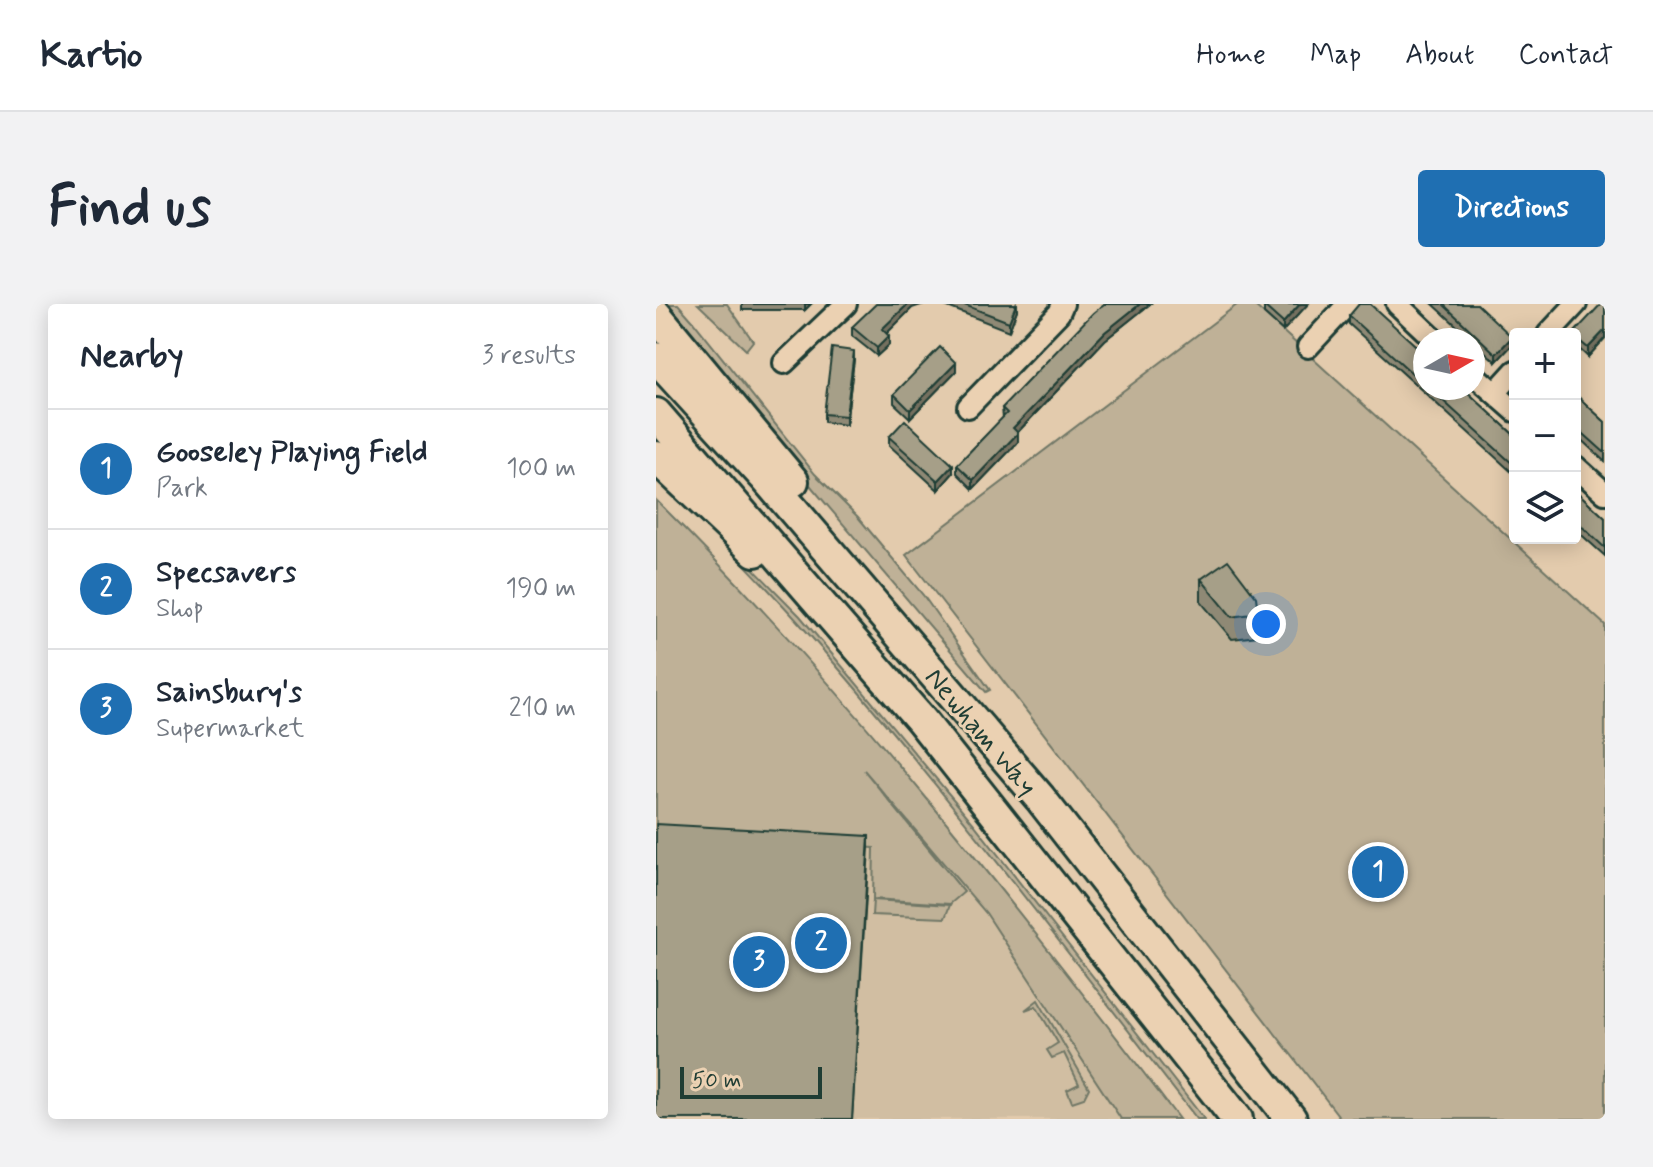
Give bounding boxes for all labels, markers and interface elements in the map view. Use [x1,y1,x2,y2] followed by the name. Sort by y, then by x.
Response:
[40,31,143,80] text: Kartio
[1196,37,1266,74] text: Home
[1310,37,1361,74] text: Map
[1405,37,1474,74] text: About
[1518,37,1613,74] text: Contact
[1418,170,1605,247] button: Directions
[48,172,211,245] text: Find us
[1413,328,1485,400] north arrow
[1509,328,1581,544] map controls
[1509,328,1581,400] button: +
[80,334,184,379] text: Nearby
[482,339,576,373] text: 3 results
[1509,400,1581,472] button: −
[156,433,428,472] text: Gooseley Playing Field
[100,452,112,486] text: 1
[506,452,576,486] text: 100 m
[156,472,208,506] text: Park
[1509,472,1581,544] button: layers
[156,553,296,592] text: Specsavers
[100,572,112,606] text: 2
[506,572,576,606] text: 190 m
[156,592,204,626] text: Shop
[1246,604,1286,644] your location
[915,661,1045,805] street label: Newham Way
[156,673,302,712] text: Sainsbury's
[100,692,112,726] text: 3
[509,692,576,726] text: 210 m
[156,712,304,746] text: Supermarket
[1352,842,1404,902] pin: 1
[795,913,847,973] pin: 2
[733,932,785,992] pin: 3
[680,1063,822,1099] scale bar
[692,1067,741,1095] text: 50 m

